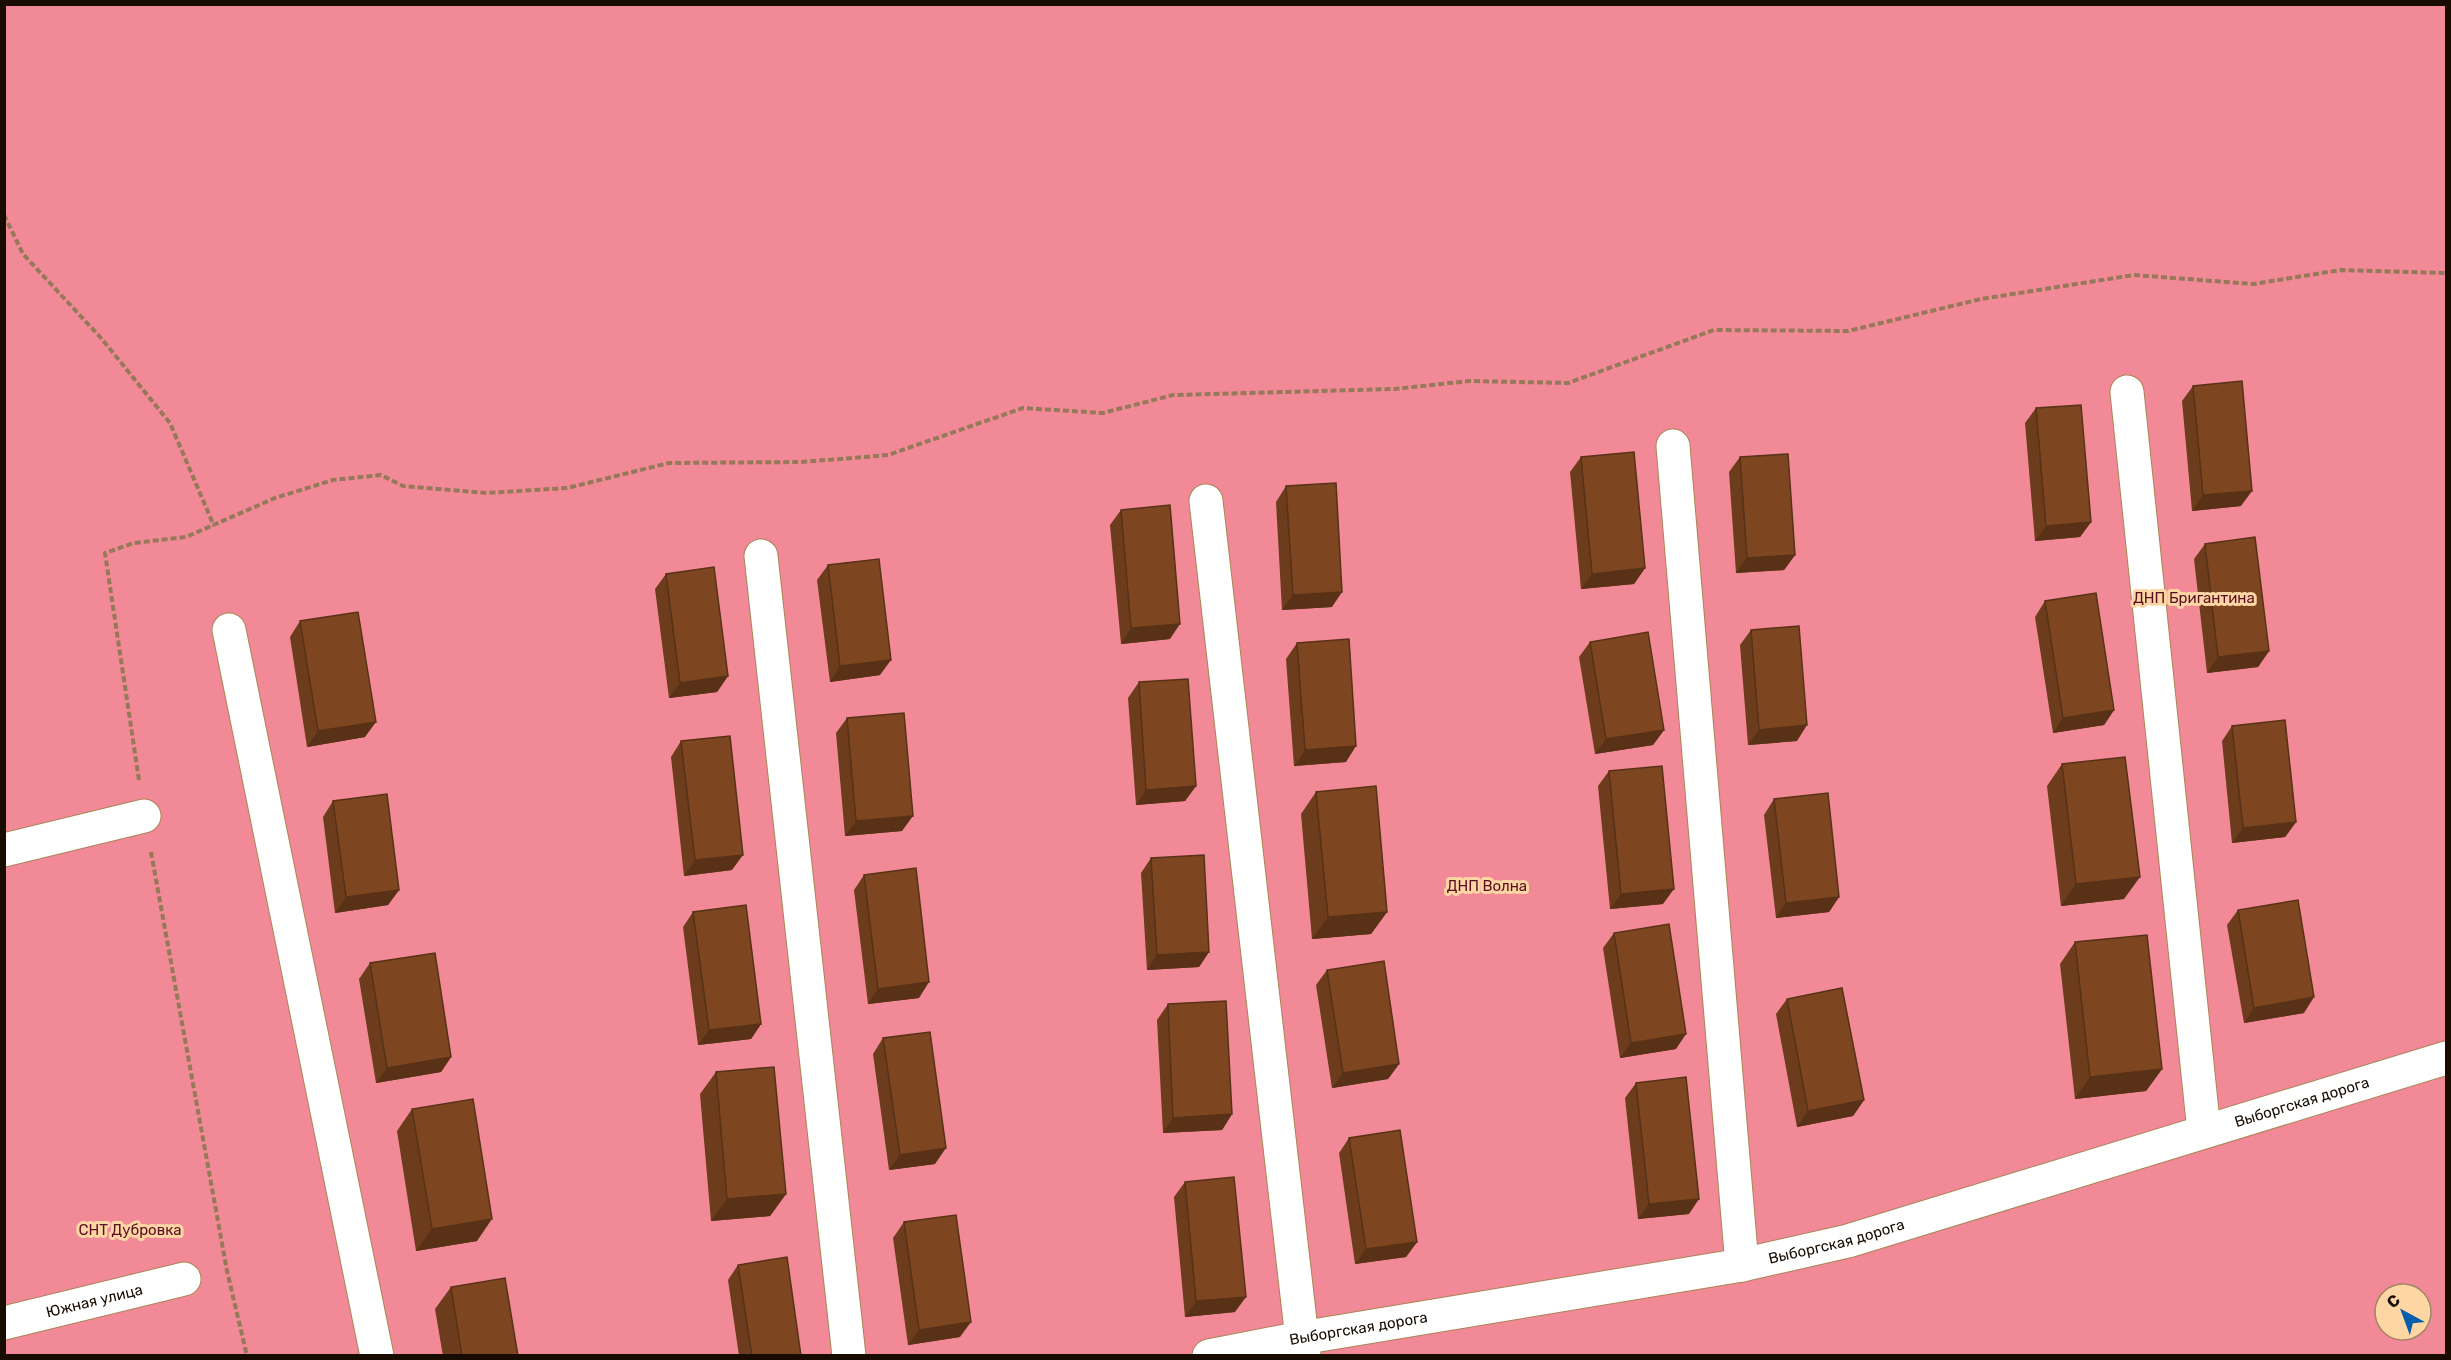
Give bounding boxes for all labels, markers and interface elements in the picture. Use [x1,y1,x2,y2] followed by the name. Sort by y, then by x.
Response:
[2133,589,2255,607] park label: ДНП Бригантина
[1447,877,1527,895] park label: ДНП Волна
[2232,1073,2371,1131] street label: Выборгская дорога
[1767,1215,1906,1268] street label: Выборгская дорога
[79,1221,181,1239] park label: СНТ Дубровка
[44,1280,144,1321] street label: Южная улица
[2373,1282,2433,1342] north arrow
[2383,1290,2404,1312] text: С
[1288,1308,1429,1349] street label: Выборгская дорога

